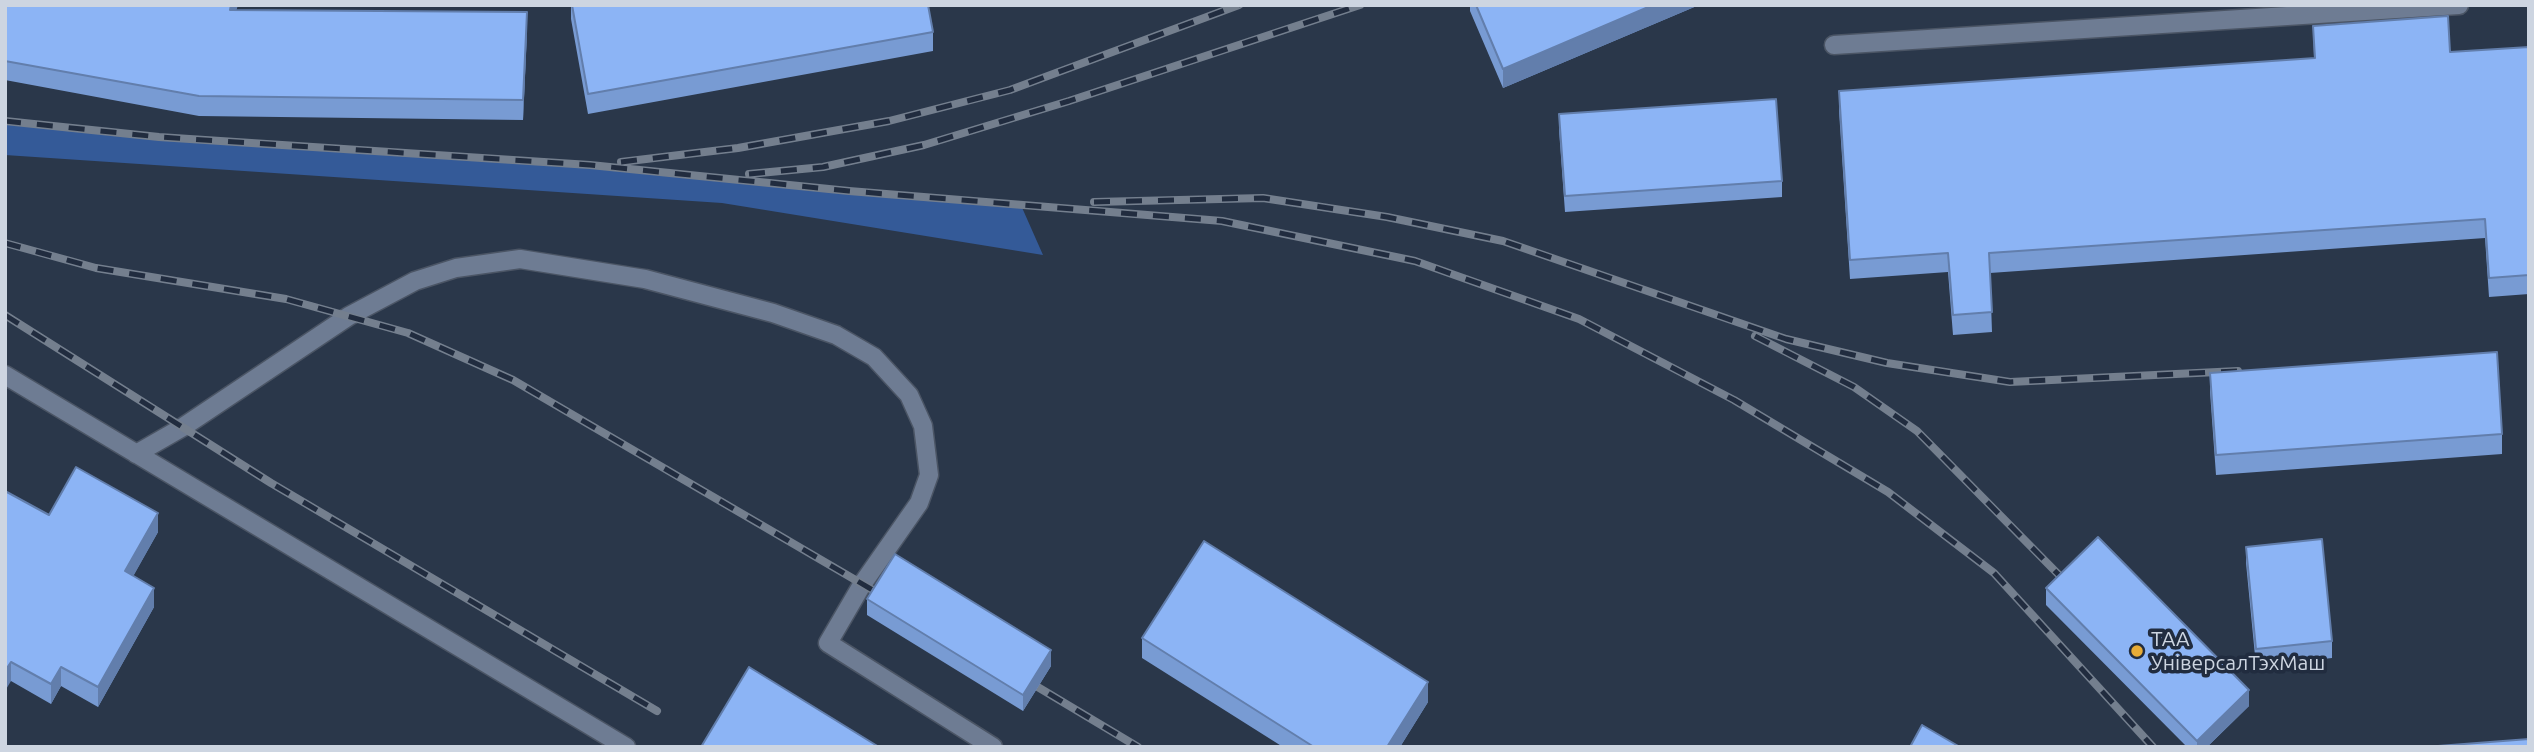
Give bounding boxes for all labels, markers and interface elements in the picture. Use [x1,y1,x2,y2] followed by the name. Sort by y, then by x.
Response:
[2151,626,2325,676] place label: ТАА УніверсалТэхМаш
[2129,643,2145,659] marker: ТАА УніверсалТэхМаш

